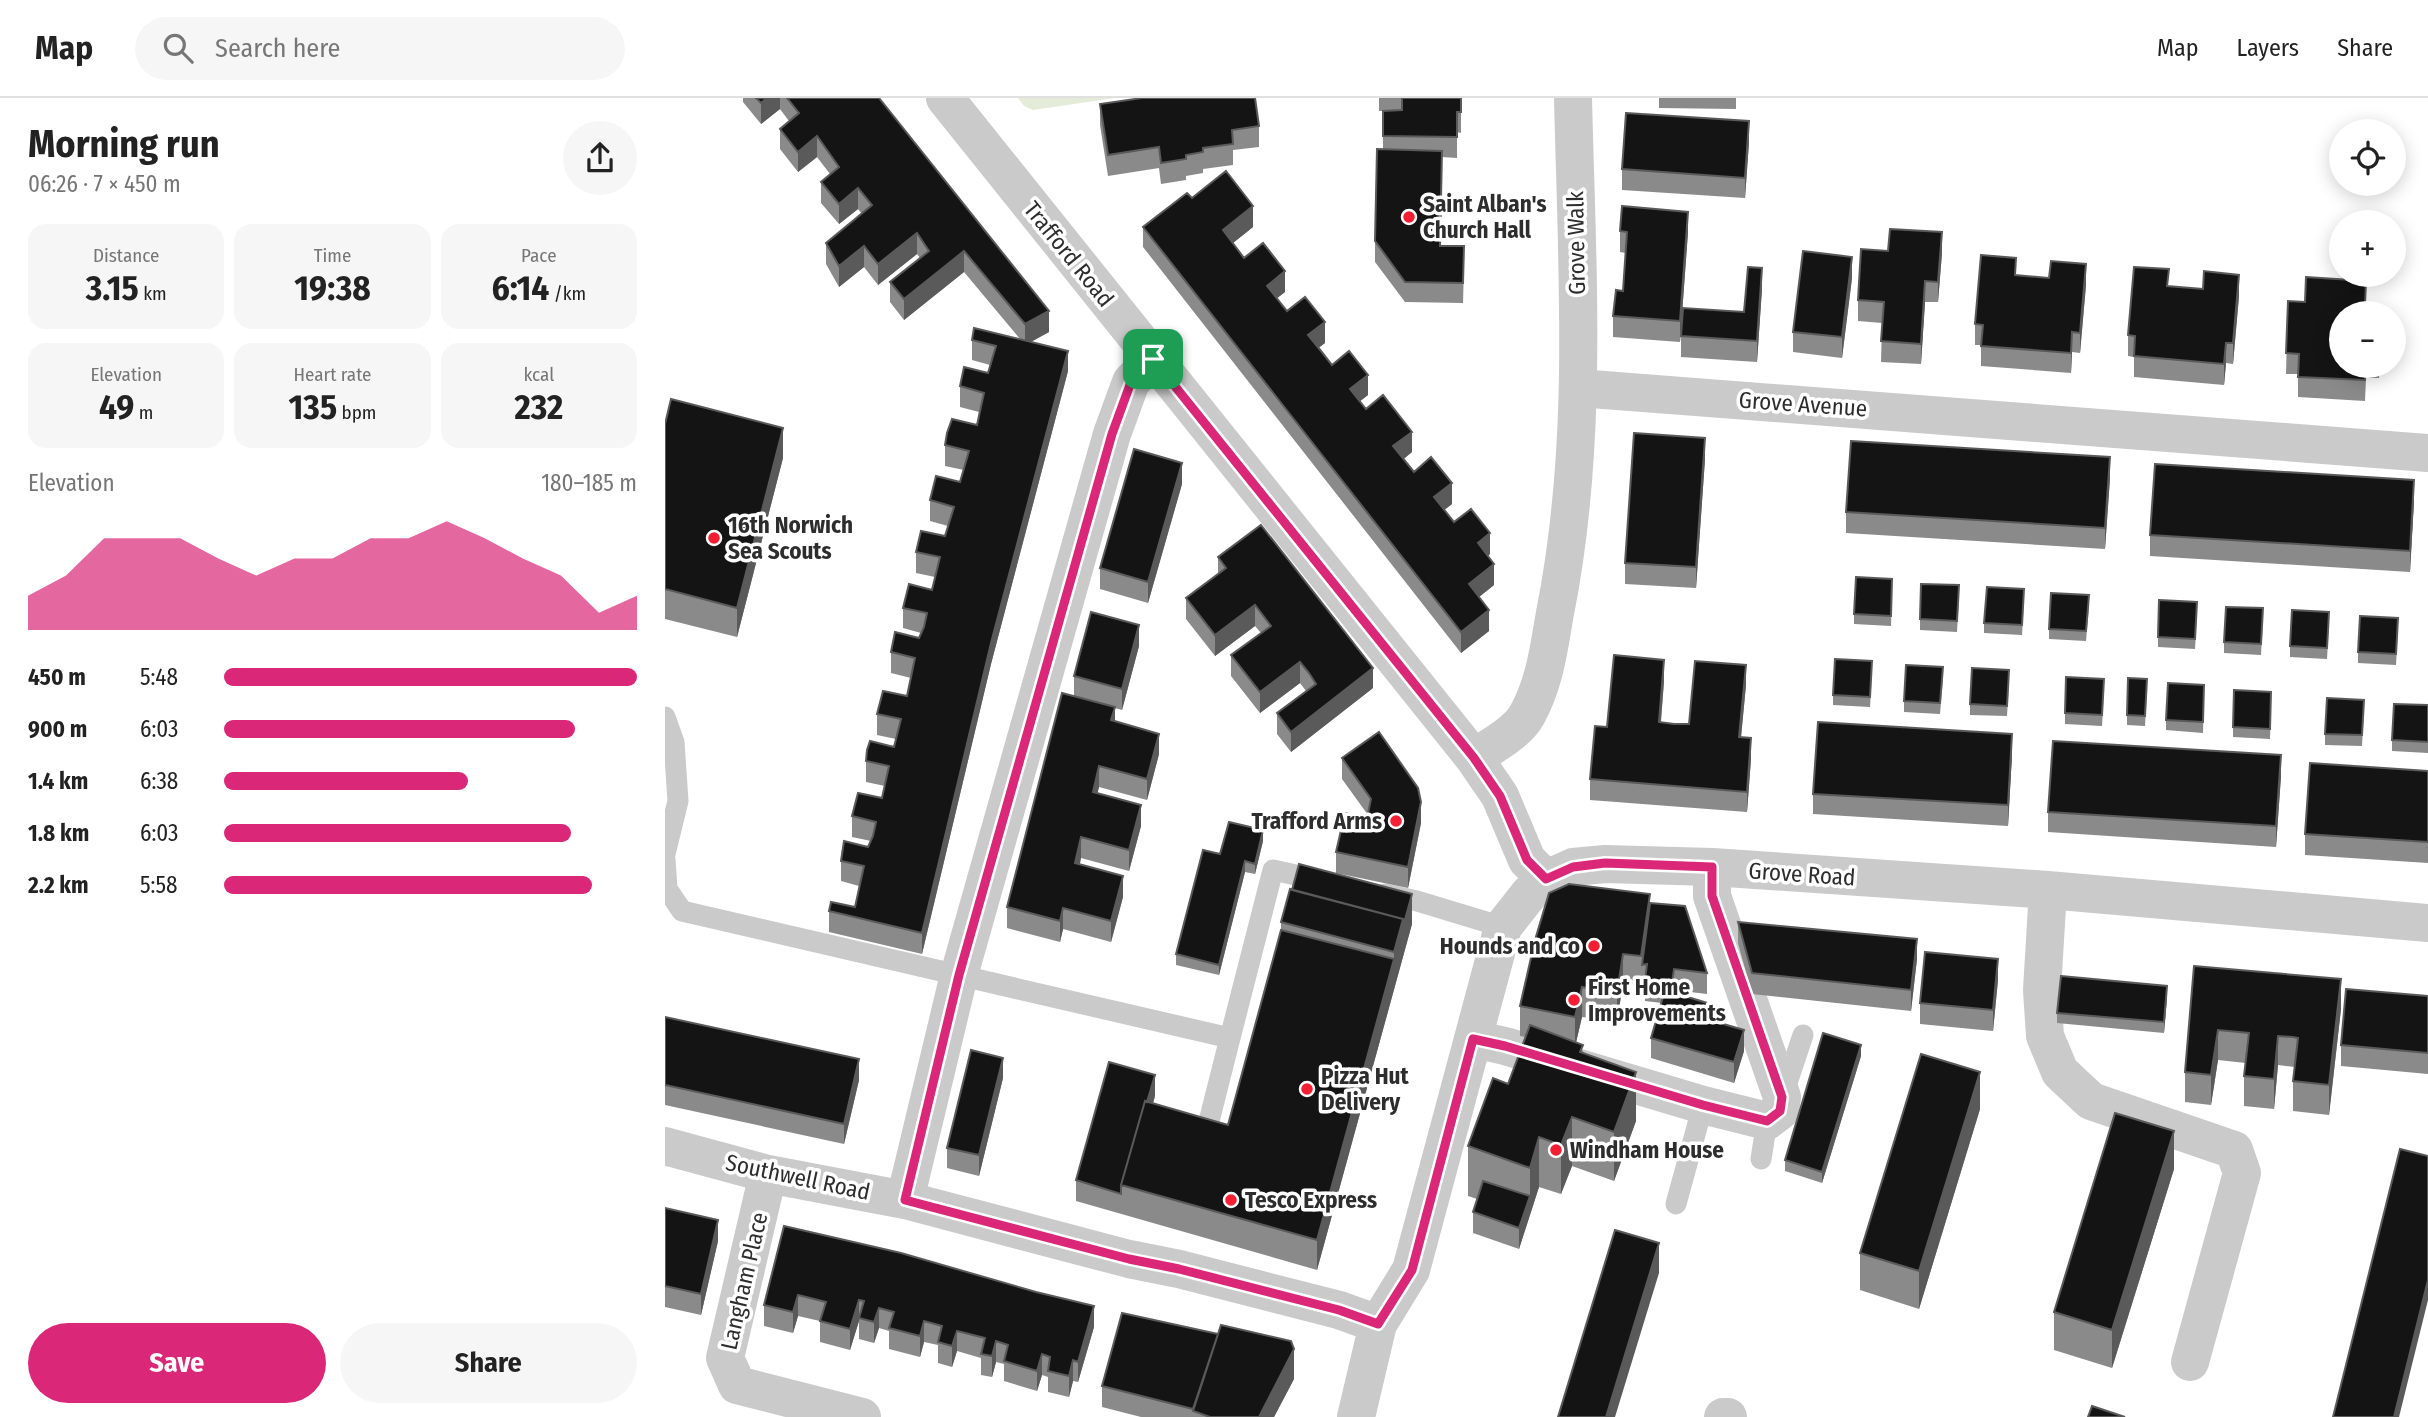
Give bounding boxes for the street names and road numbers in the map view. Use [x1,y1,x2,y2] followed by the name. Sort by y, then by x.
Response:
[1561,191,1591,295] street label: Grove Walk
[1018,196,1120,312] street label: Trafford Road
[1738,386,1868,422] street label: Grove Avenue
[1748,856,1856,892] street label: Grove Road
[723,1148,873,1206] street label: Southwell Road
[715,1209,773,1353] street label: Langham Place

